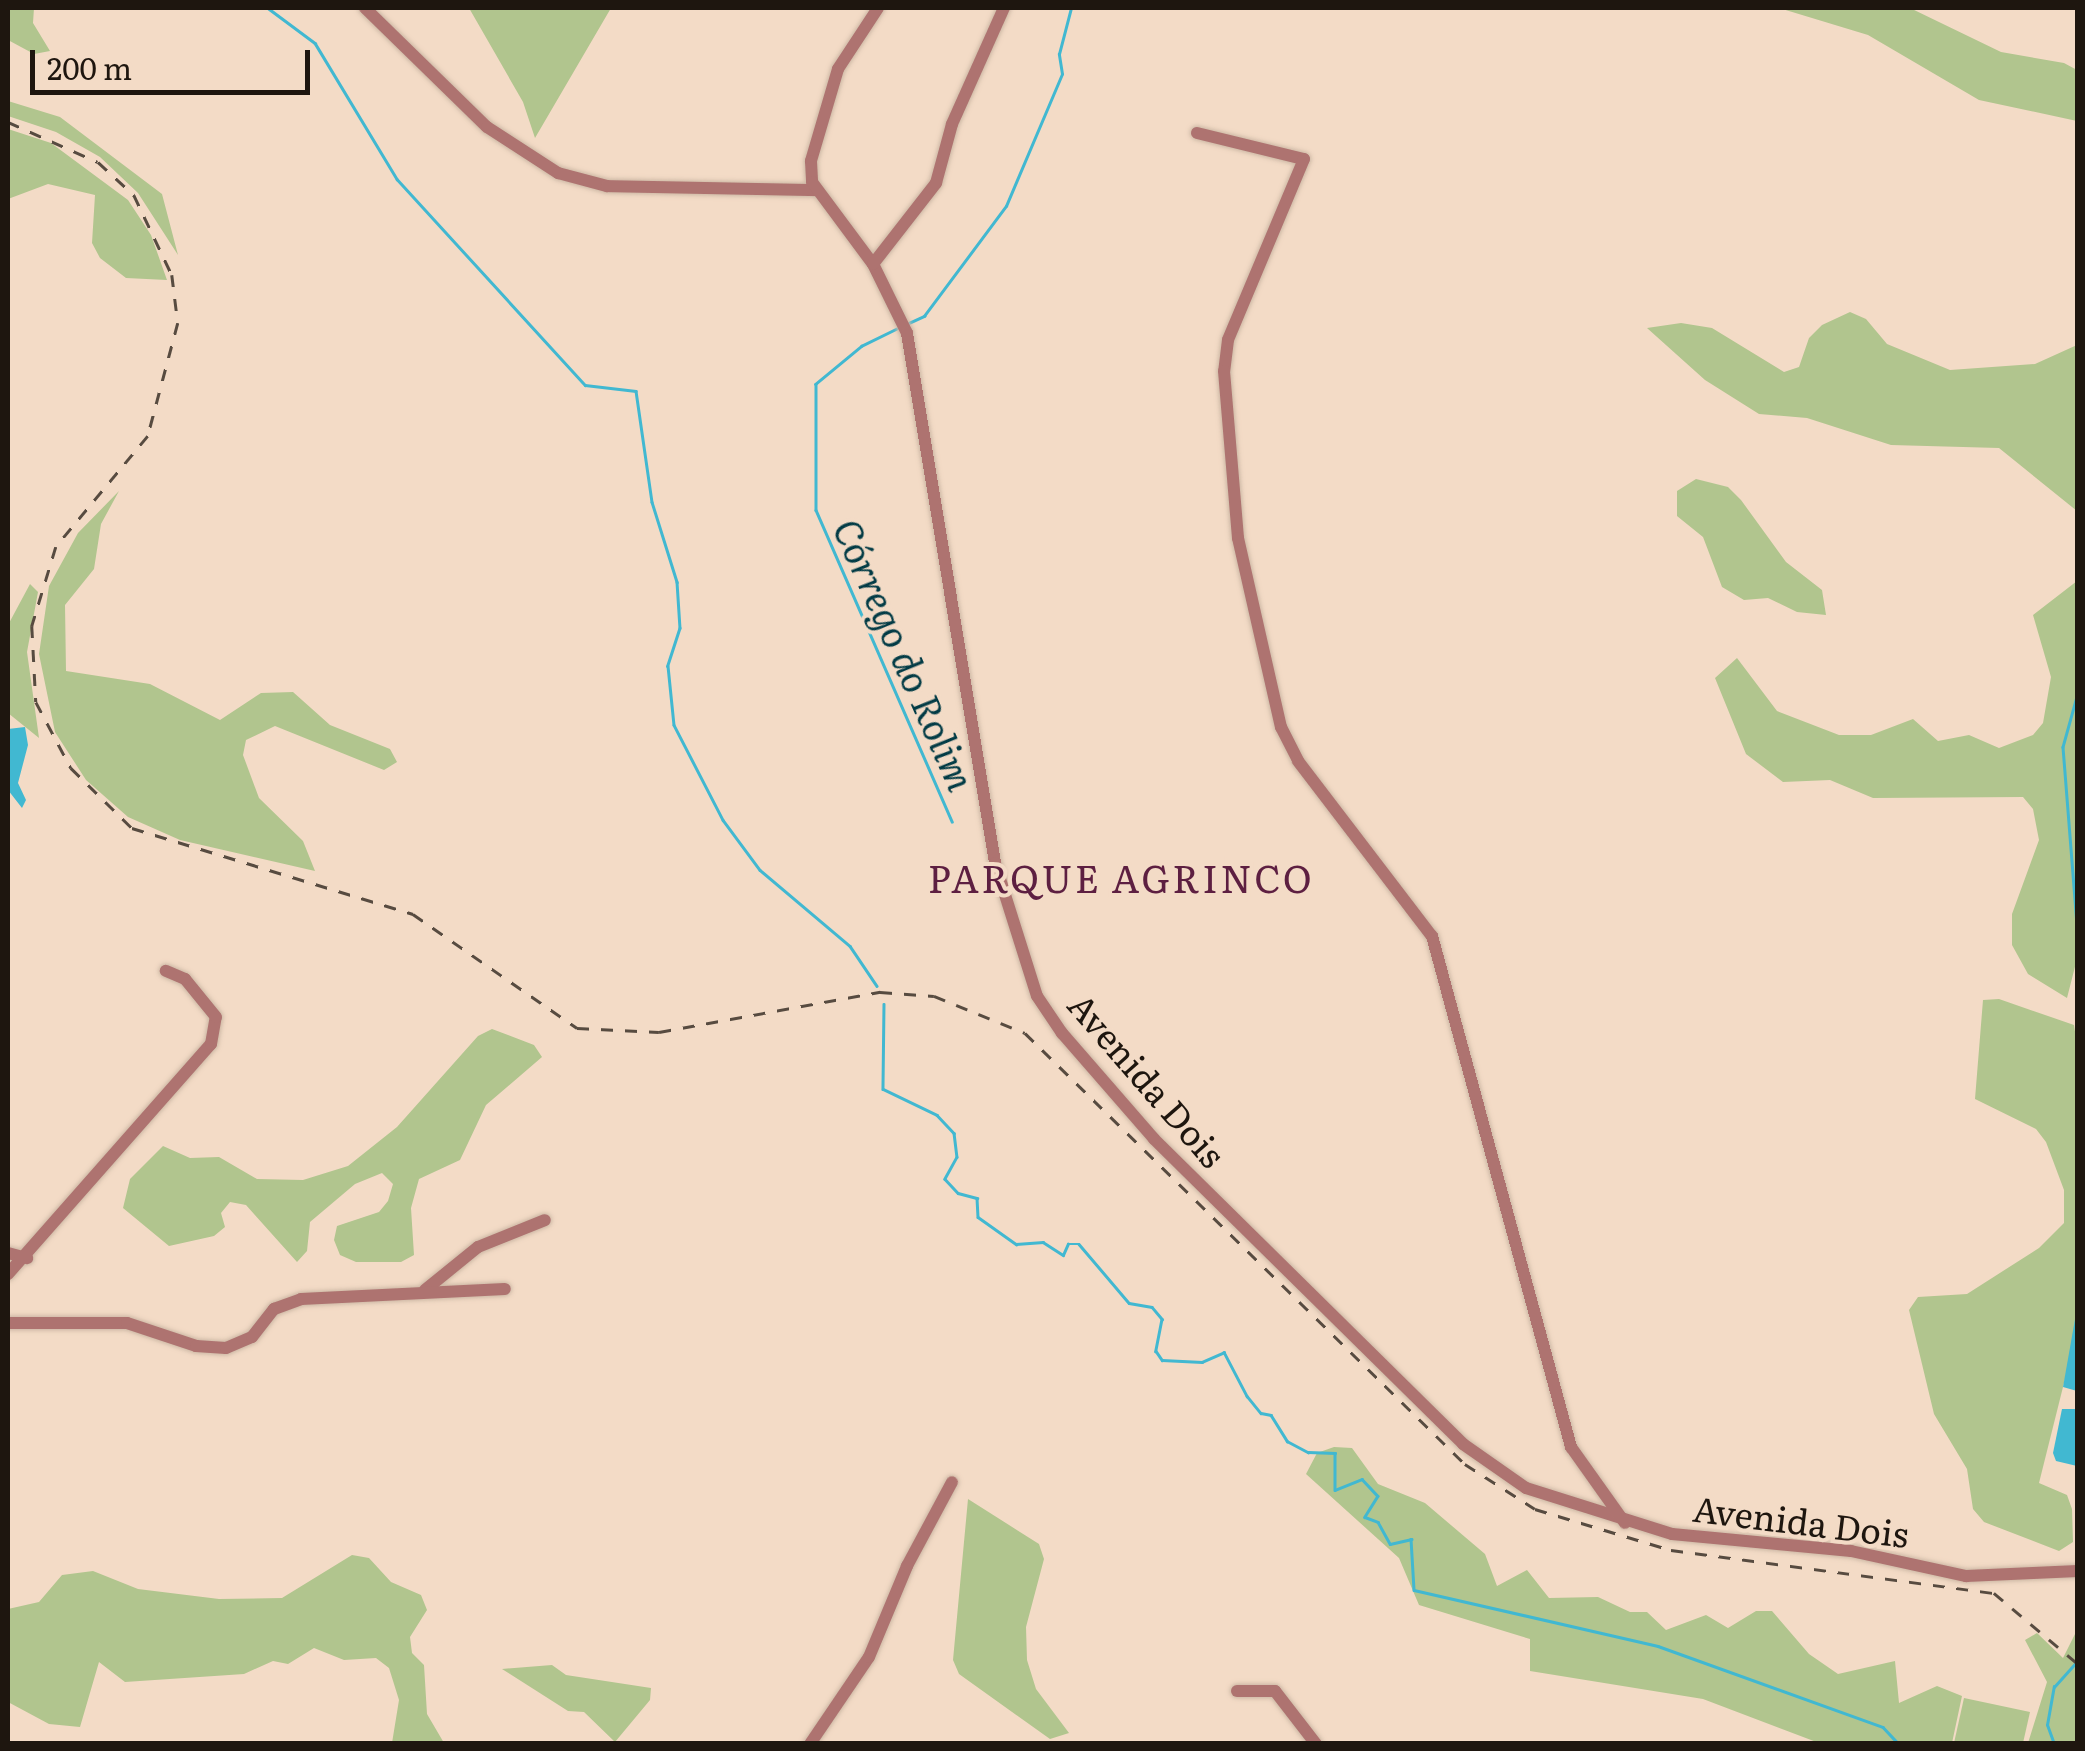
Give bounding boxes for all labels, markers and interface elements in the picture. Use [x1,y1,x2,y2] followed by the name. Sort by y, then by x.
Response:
[35,30,315,92] scale bar
[47,45,132,89] text: 200 m
[826,511,986,797] water label: Córrego do Rolim
[928,854,1314,900] district label: PARQUE AGRINCO
[1061,983,1235,1175] street label: Avenida Dois
[1691,1486,1911,1554] street label: Avenida Dois

